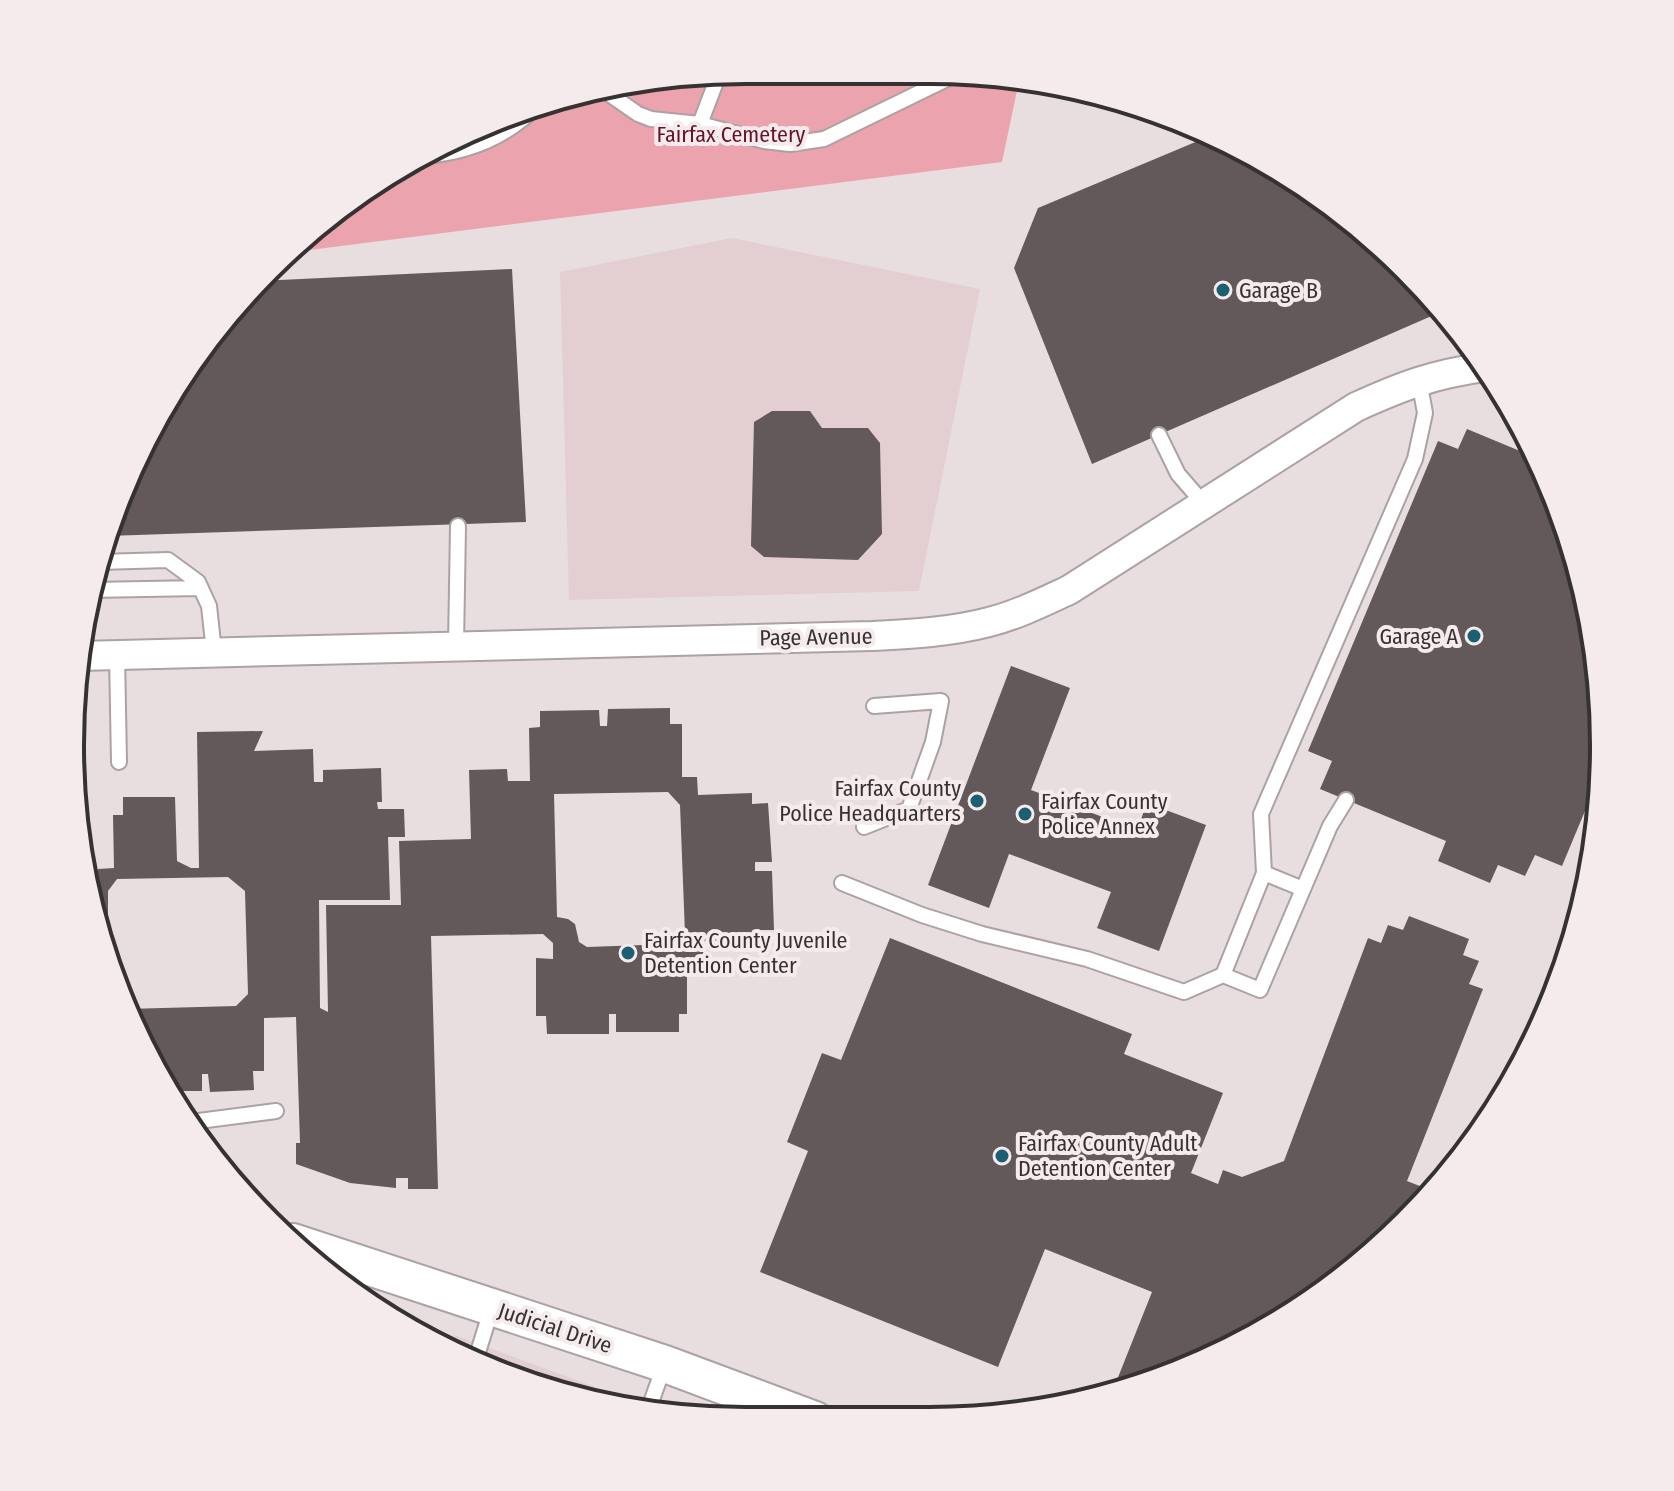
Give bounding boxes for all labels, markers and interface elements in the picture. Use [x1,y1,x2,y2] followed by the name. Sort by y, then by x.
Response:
[657,121,806,148] park label: Fairfax Cemetery
[1239,277,1318,304] place label: Garage B
[1214,281,1232,299] marker: Garage B
[759,623,873,651] street label: Page Avenue
[1379,623,1458,650] place label: Garage A
[1465,627,1483,645] marker: Garage A
[779,775,961,827] place label: Fairfax County Police Headquarters
[1041,788,1168,840] place label: Fairfax County Police Annex
[968,792,986,810] marker: Fairfax County Police Headquarters
[1016,805,1034,823] marker: Fairfax County Police Annex
[644,927,847,979] place label: Fairfax County Juvenile Detention Center
[619,944,637,962] marker: Fairfax County Juvenile Detention Center
[1018,1130,1198,1182] place label: Fairfax County Adult Detention Center
[993,1147,1011,1165] marker: Fairfax County Adult Detention Center
[495,1297,615,1359] street label: Judicial Drive

